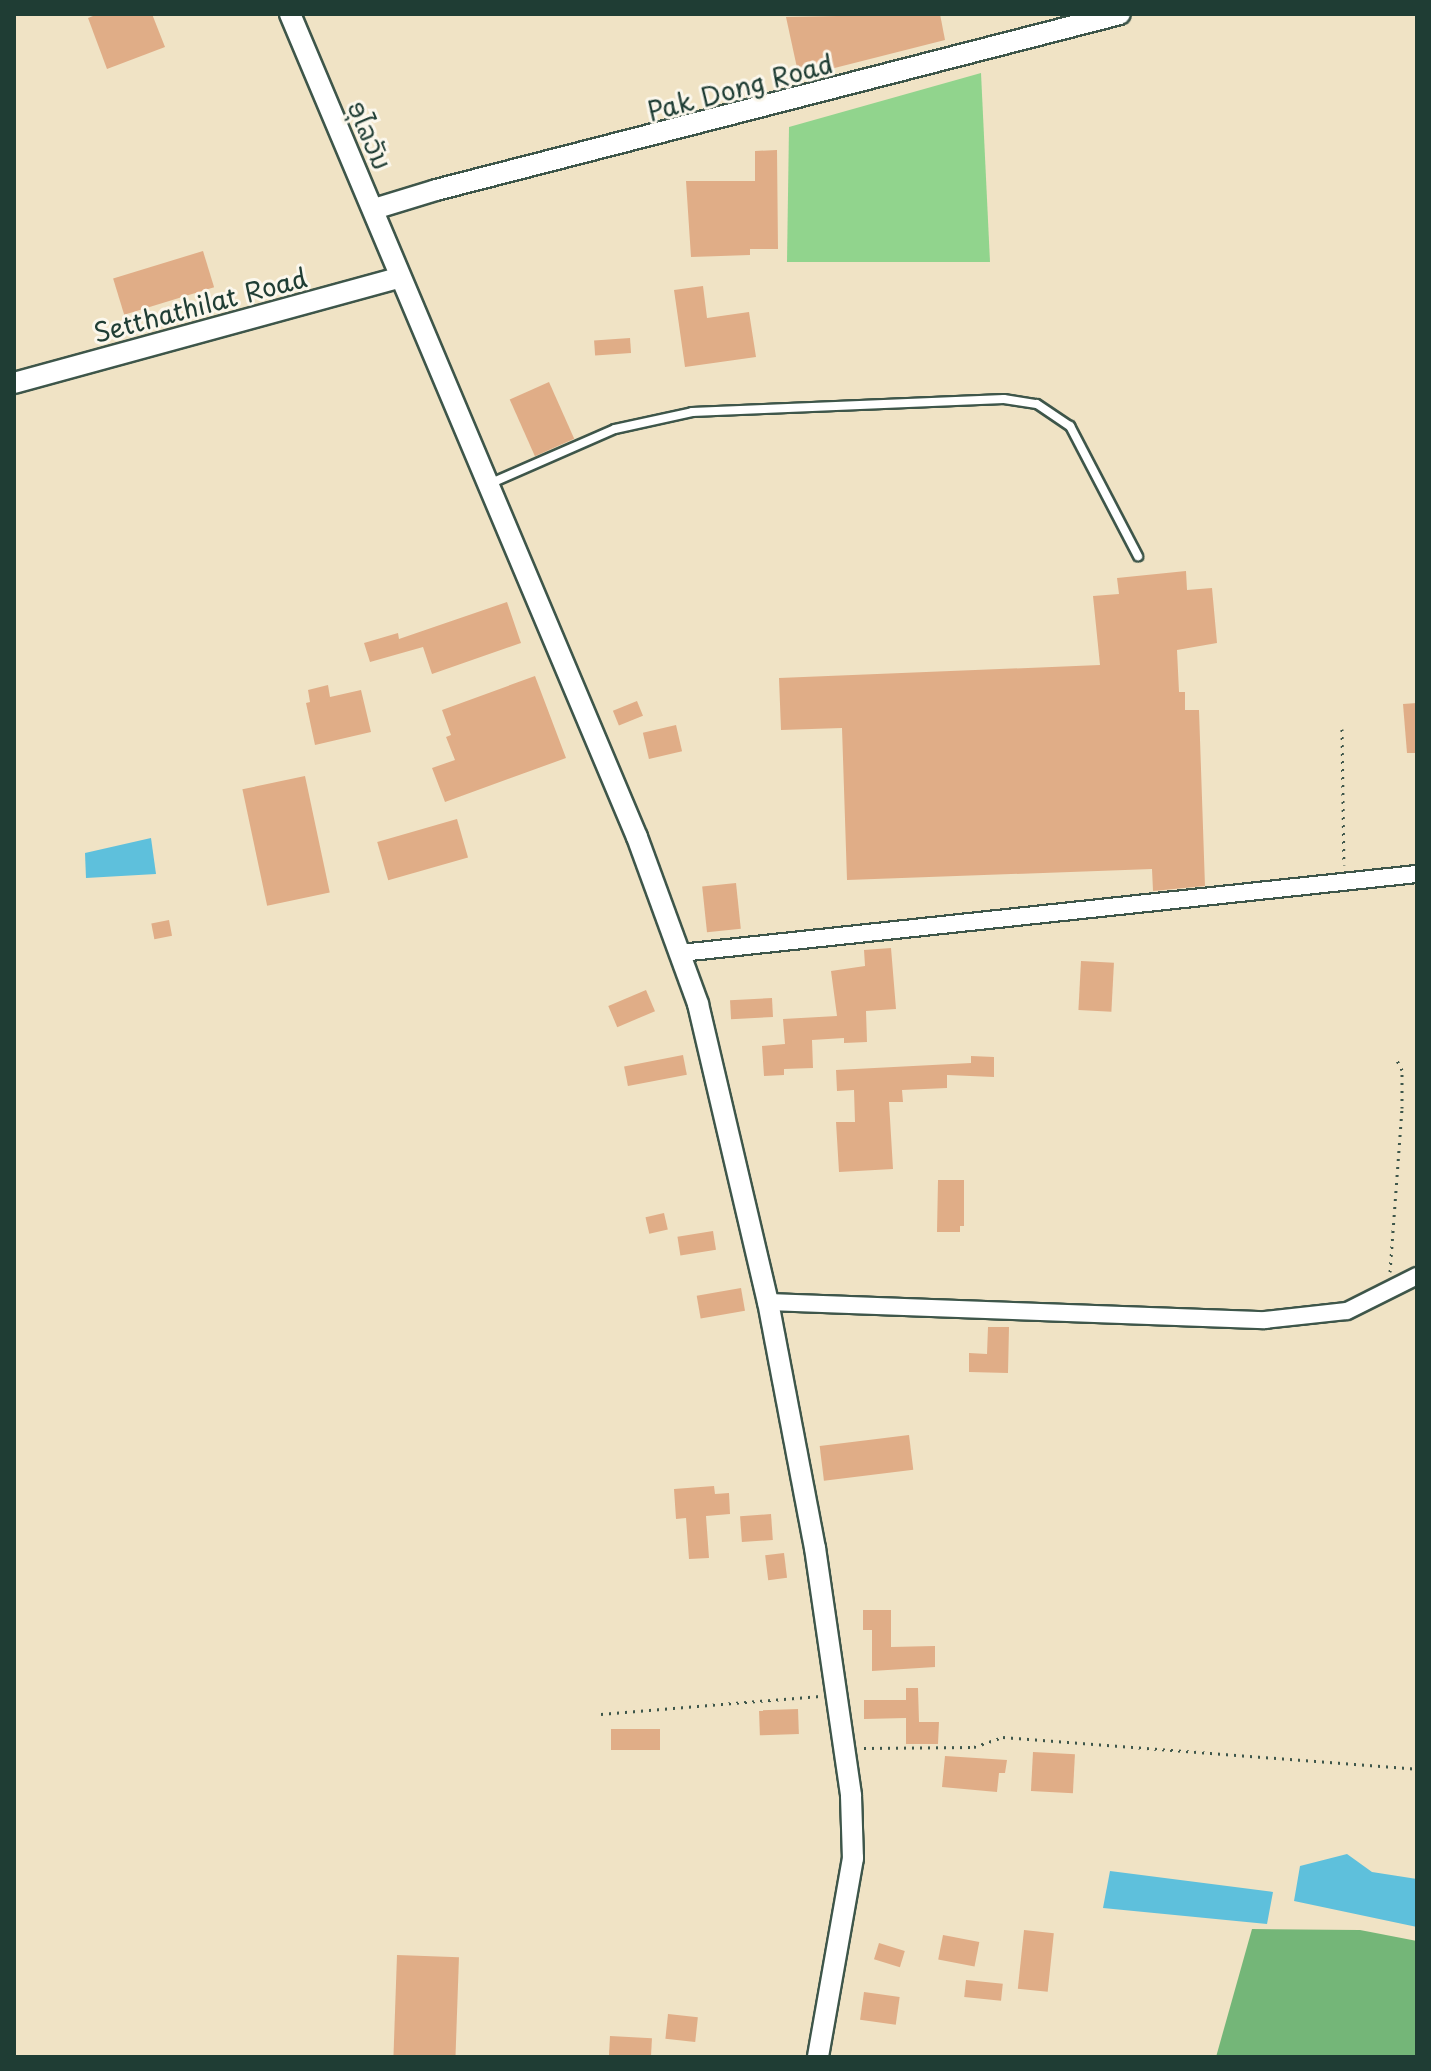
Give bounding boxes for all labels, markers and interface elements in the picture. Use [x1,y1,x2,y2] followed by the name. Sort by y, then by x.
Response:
[644,47,836,127] street label: Pak Dong Road
[342,96,398,174] street label: ອຸໄລວັນ
[90,262,310,348] street label: Setthathilat Road

